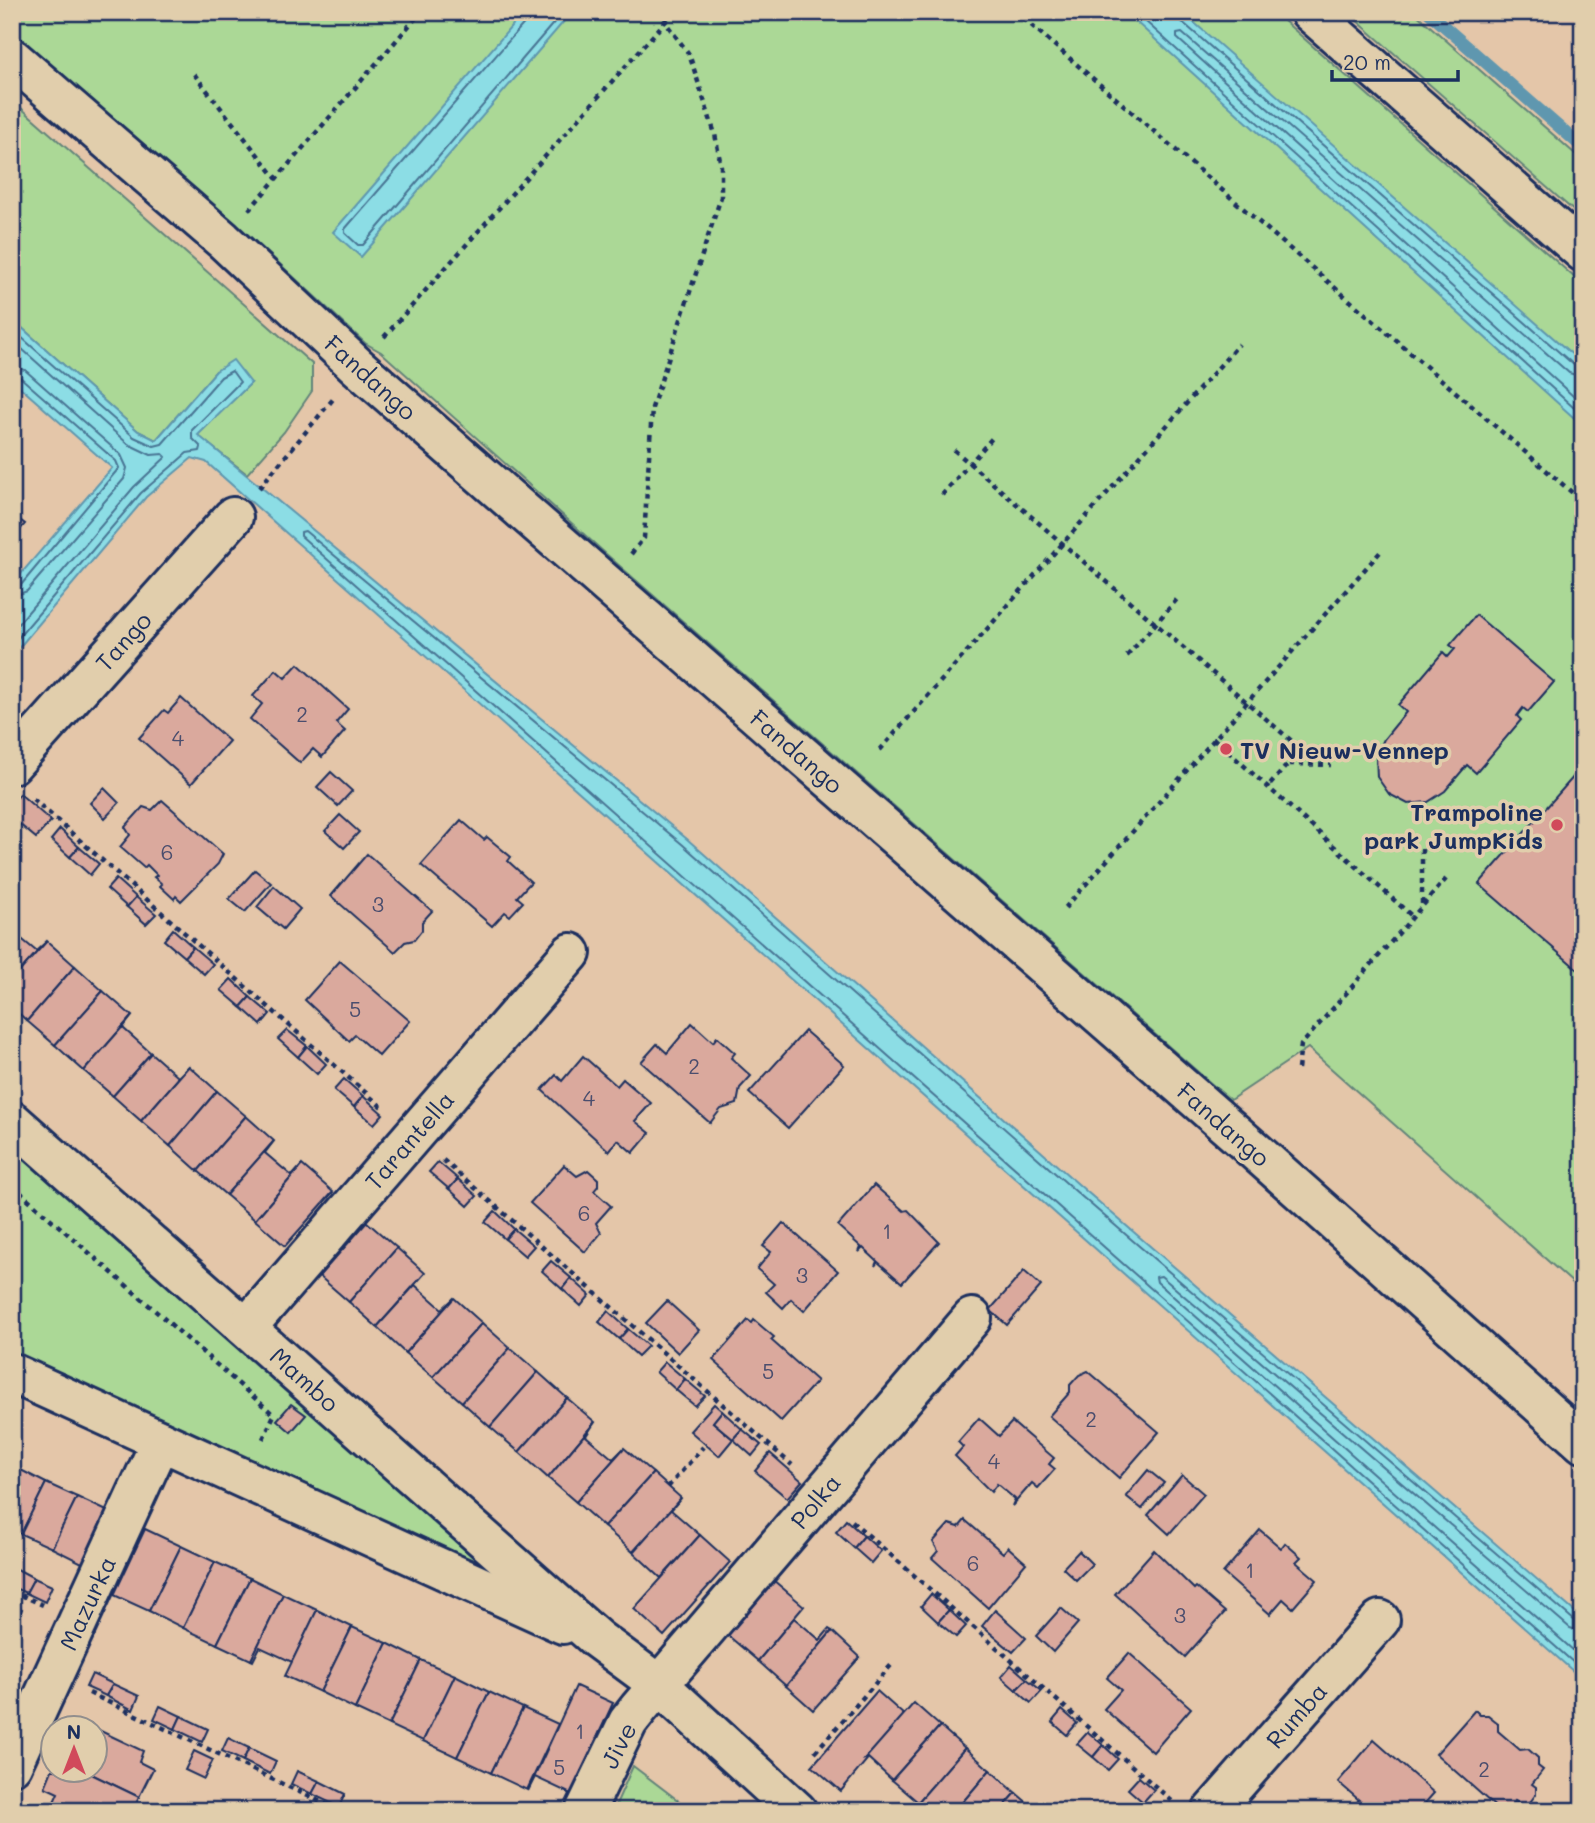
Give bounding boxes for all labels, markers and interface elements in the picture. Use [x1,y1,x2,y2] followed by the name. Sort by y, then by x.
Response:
[1332,38,1458,82] scale bar
[1343,48,1391,75] text: 20 m
[319,328,423,426] street label: Fandango
[88,605,158,677] street label: Tango
[296,700,308,727] house number: 2
[744,702,850,800] street label: Fandango
[172,724,185,751] house number: 4
[1240,734,1449,765] place label: TV Nieuw-Vennep
[1218,741,1234,757] marker: TV Nieuw-Vennep
[1364,796,1543,855] place label: Trampoline park JumpKids
[1549,817,1565,833] marker: Trampoline park JumpKids
[161,838,173,865] house number: 6
[372,890,384,917] house number: 3
[349,995,361,1022] house number: 5
[688,1052,700,1079] house number: 2
[1171,1075,1277,1173] street label: Fandango
[358,1084,460,1196] street label: Tarantella
[583,1084,596,1111] house number: 4
[578,1199,590,1226] house number: 6
[882,1217,892,1244] house number: 1
[796,1261,808,1288] house number: 3
[264,1340,346,1418] street label: Mambo
[762,1357,774,1384] house number: 5
[1085,1405,1097,1432] house number: 2
[988,1447,1001,1474] house number: 4
[783,1467,847,1535] street label: Polka
[967,1549,979,1576] house number: 6
[52,1551,122,1655] street label: Mazurka
[1245,1556,1255,1583] house number: 1
[1174,1601,1186,1628] house number: 3
[1259,1675,1333,1755] street label: Rumba
[38,1714,108,1784] north arrow
[575,1717,585,1744] house number: 1
[593,1717,643,1773] street label: Jive
[67,1719,81,1744] text: N
[553,1753,565,1780] house number: 5
[1478,1755,1490,1782] house number: 2

